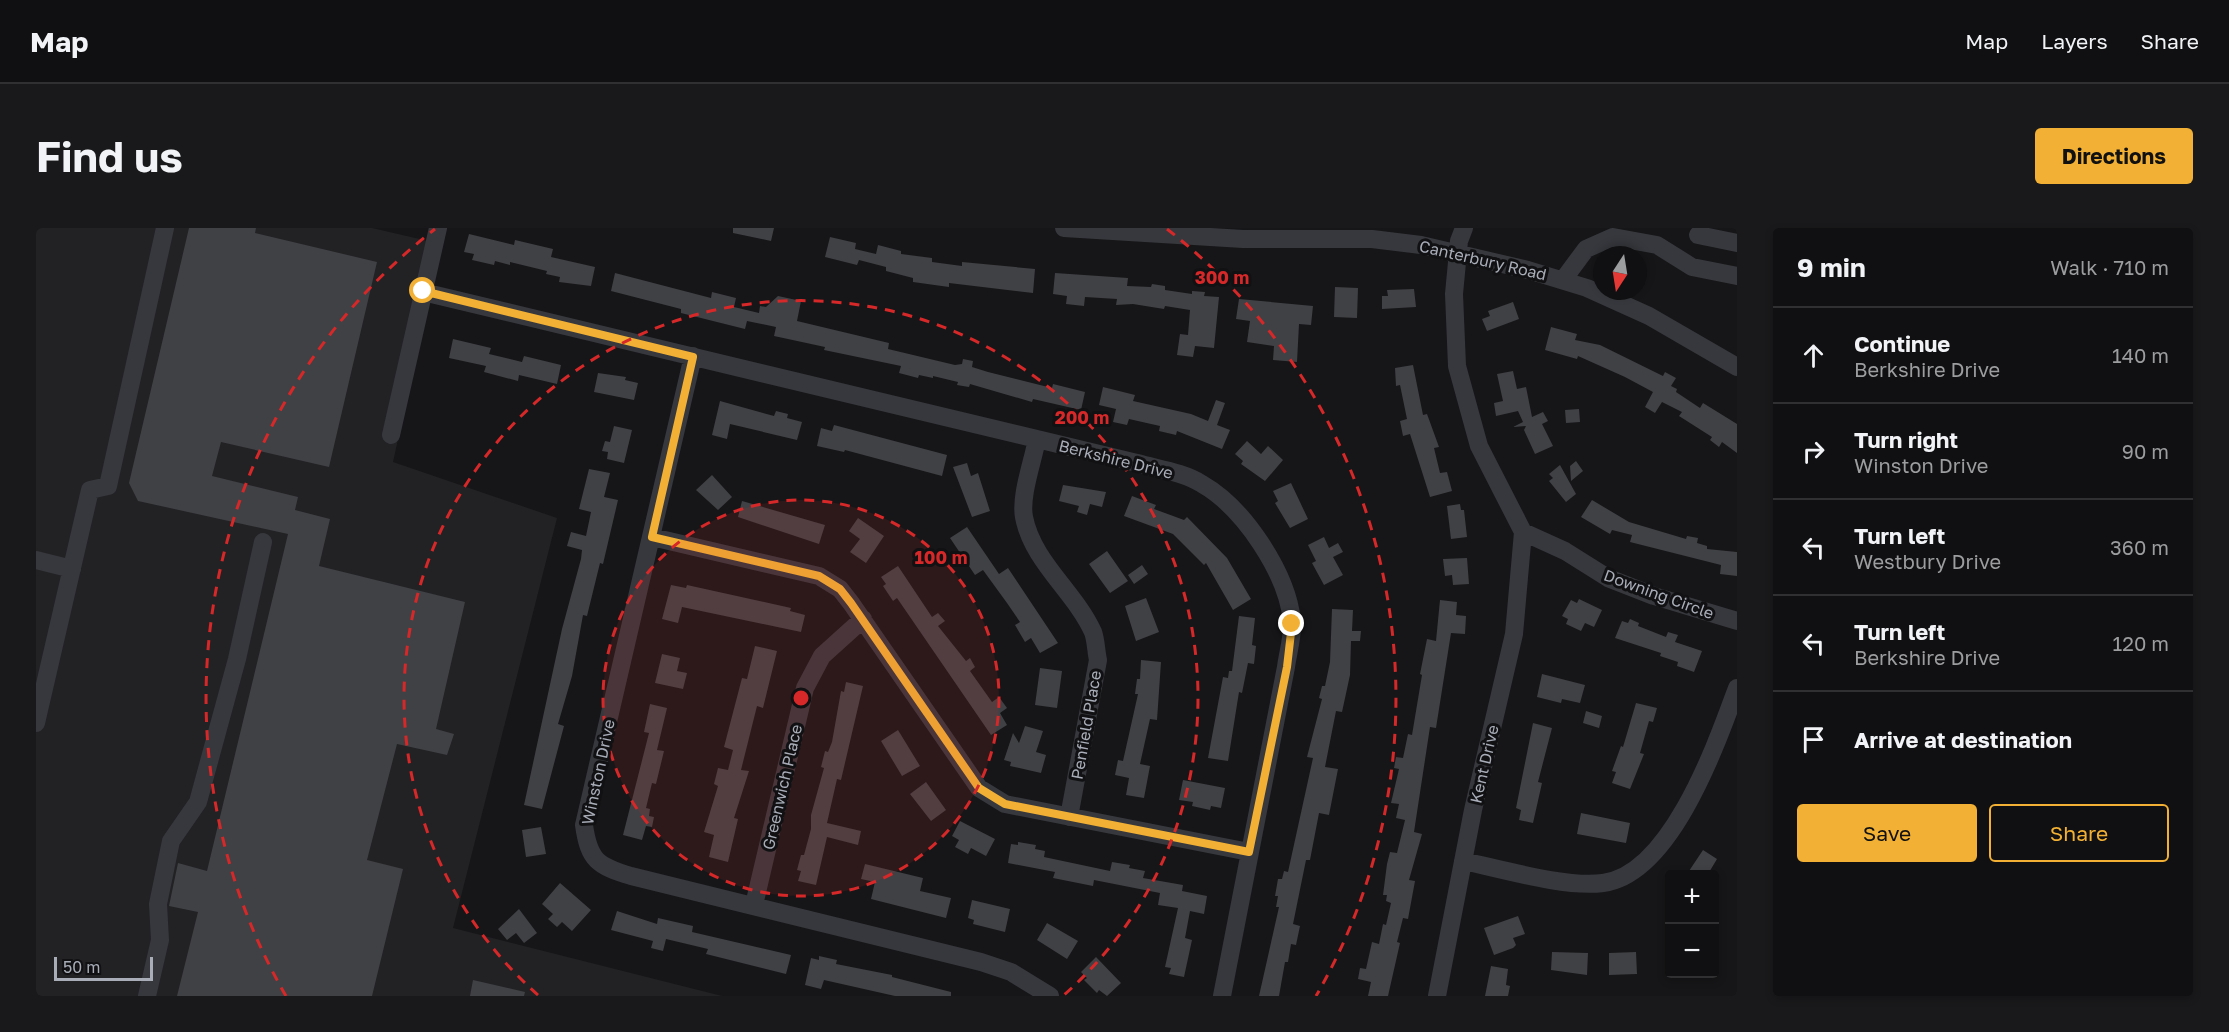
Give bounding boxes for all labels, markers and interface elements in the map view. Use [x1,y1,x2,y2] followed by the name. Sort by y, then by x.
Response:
[30,25,88,58] text: Map
[1965,28,2008,54] text: Map
[2041,28,2108,54] text: Layers
[2141,28,2199,54] text: Share
[2035,128,2193,184] button: Directions
[36,131,183,181] text: Find us
[1417,236,1549,284] street label: Canterbury Road
[1593,246,1647,300] north arrow
[1797,252,1866,283] text: 9 min
[2050,255,2169,279] text: Walk · 710 m
[1195,266,1249,288] text: 300 m
[409,277,435,303] route start
[1854,330,1950,357] text: Continue
[1797,339,1830,372] icon: ahead
[2112,343,2169,367] text: 140 m
[1854,357,2000,381] text: Berkshire Drive
[1055,406,1109,428] text: 200 m
[1854,426,1958,453] text: Turn right
[1057,435,1175,483] street label: Berkshire Drive
[1797,435,1830,468] icon: right
[2122,439,2169,463] text: 90 m
[1854,453,1988,477] text: Winston Drive
[1854,522,1945,549] text: Turn left
[1797,531,1830,564] icon: left
[2110,535,2169,559] text: 360 m
[915,546,967,568] text: 100 m
[1854,549,2001,573] text: Westbury Drive
[1601,565,1717,623] street label: Downing Circle
[1278,610,1304,636] route end
[1854,618,1945,645] text: Turn left
[1797,627,1830,660] icon: left
[2113,631,2169,655] text: 120 m
[1854,645,2000,669] text: Berkshire Drive
[1067,669,1105,781] street label: Penfield Place
[791,688,811,708] centre of rings
[577,717,619,827] street label: Winston Drive
[758,722,806,852] street label: Greenwich Place
[1465,723,1503,805] street label: Kent Drive
[1797,723,1830,756] icon: arrive
[1854,726,2072,753] text: Arrive at destination
[1797,804,1977,862] button: Save
[1989,804,2169,862] button: Share
[1665,870,1719,978] map controls
[1665,870,1719,924] button: +
[1665,924,1719,978] button: −
[54,954,153,982] scale bar
[63,957,100,977] text: 50 m

